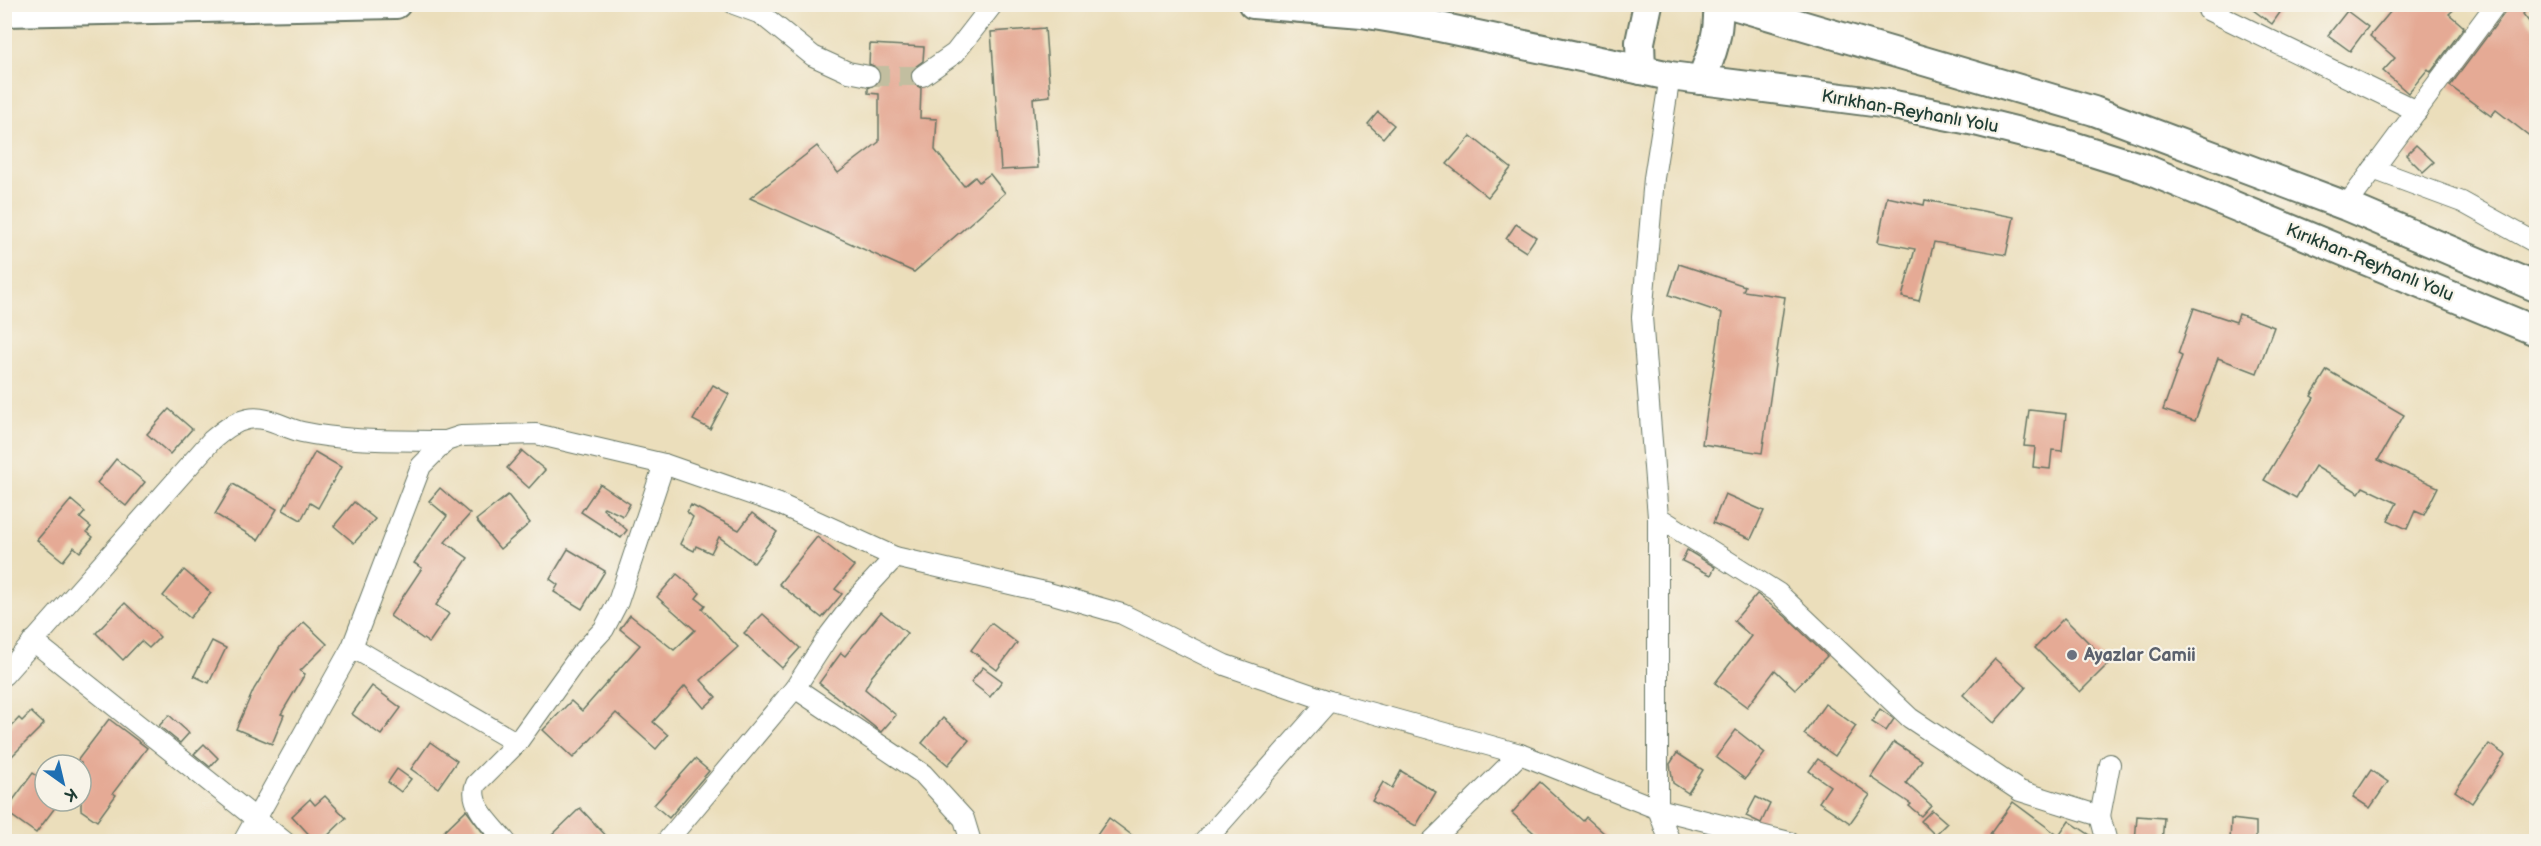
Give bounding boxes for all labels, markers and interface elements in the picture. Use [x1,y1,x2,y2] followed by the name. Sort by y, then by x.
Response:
[1820,86,2000,137] street label: Kırıkhan-Reyhanlı Yolu
[2283,219,2457,306] street label: Kırıkhan-Reyhanlı Yolu
[2083,645,2196,666] place label: Ayazlar Camii
[2065,648,2079,662] marker: Ayazlar Camii
[33,753,93,813] north arrow
[61,783,80,805] text: K

